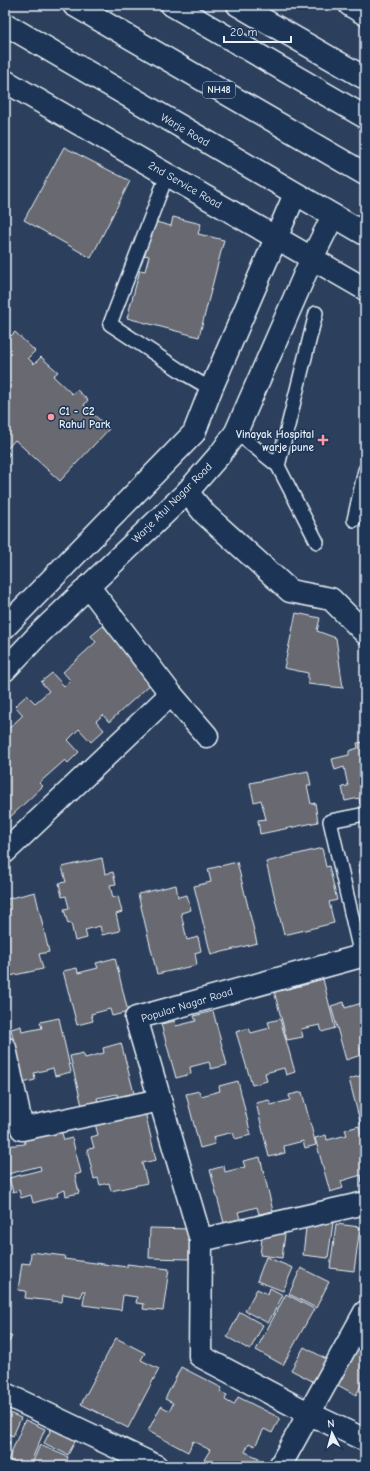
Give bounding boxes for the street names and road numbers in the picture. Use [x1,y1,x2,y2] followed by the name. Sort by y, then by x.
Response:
[203,82,235,98] road number: NH48
[158,111,212,149] street label: Warje Road
[146,159,224,211] street label: 2nd Service Road
[129,460,215,546] street label: Warje Atul Nagar Road
[140,985,235,1025] street label: Popular Nagar Road

